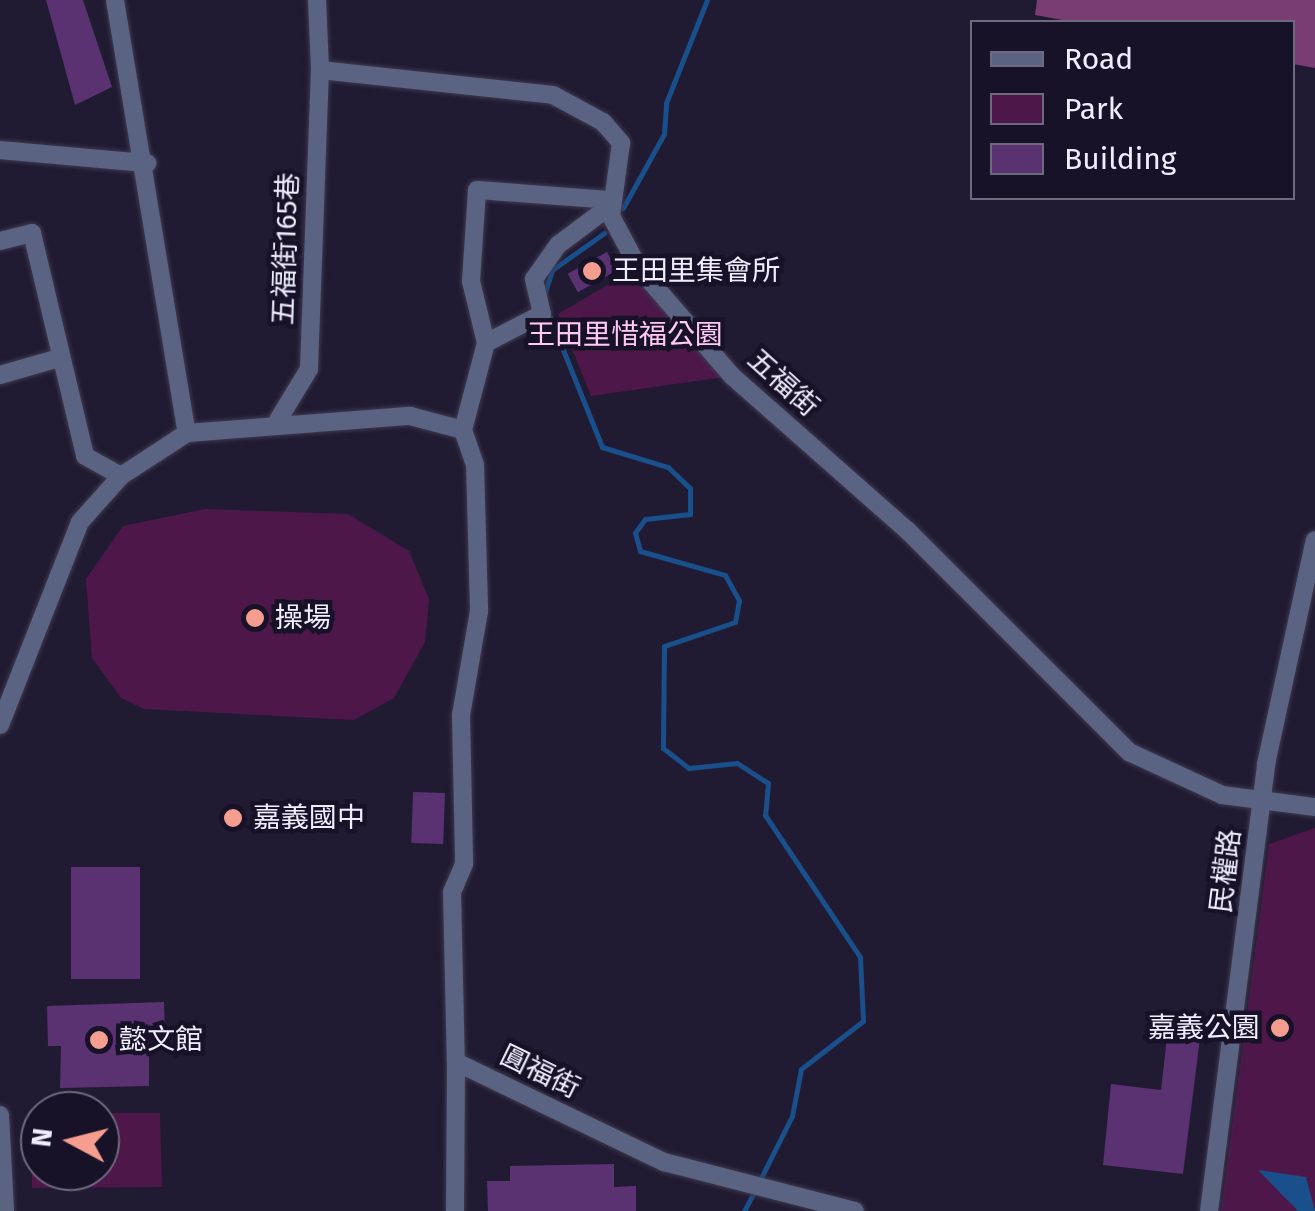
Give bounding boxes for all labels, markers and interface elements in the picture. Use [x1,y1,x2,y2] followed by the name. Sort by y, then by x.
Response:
[970,20,1295,200] legend
[1064,41,1133,77] text: Road
[1064,91,1123,127] text: Park
[1064,141,1176,177] text: Building
[267,172,305,326] street label: 五福街165巷
[612,254,780,288] place label: 王田里集會所
[581,260,603,282] marker: 王田里集會所
[527,318,723,352] park label: 王田里惜福公園
[741,342,825,424] street label: 五福街
[275,601,331,635] place label: 操場
[244,607,266,629] marker: 操場
[253,801,365,835] place label: 嘉義國中
[222,807,244,829] marker: 嘉義國中
[1204,827,1248,915] street label: 民權路
[1148,1011,1260,1045] place label: 嘉義公園
[1269,1017,1291,1039] marker: 嘉義公園
[119,1023,203,1057] place label: 懿文館
[88,1029,110,1051] marker: 懿文館
[495,1038,585,1106] street label: 圓福街
[20,1091,120,1191] north arrow
[24,1126,59,1149] text: N

